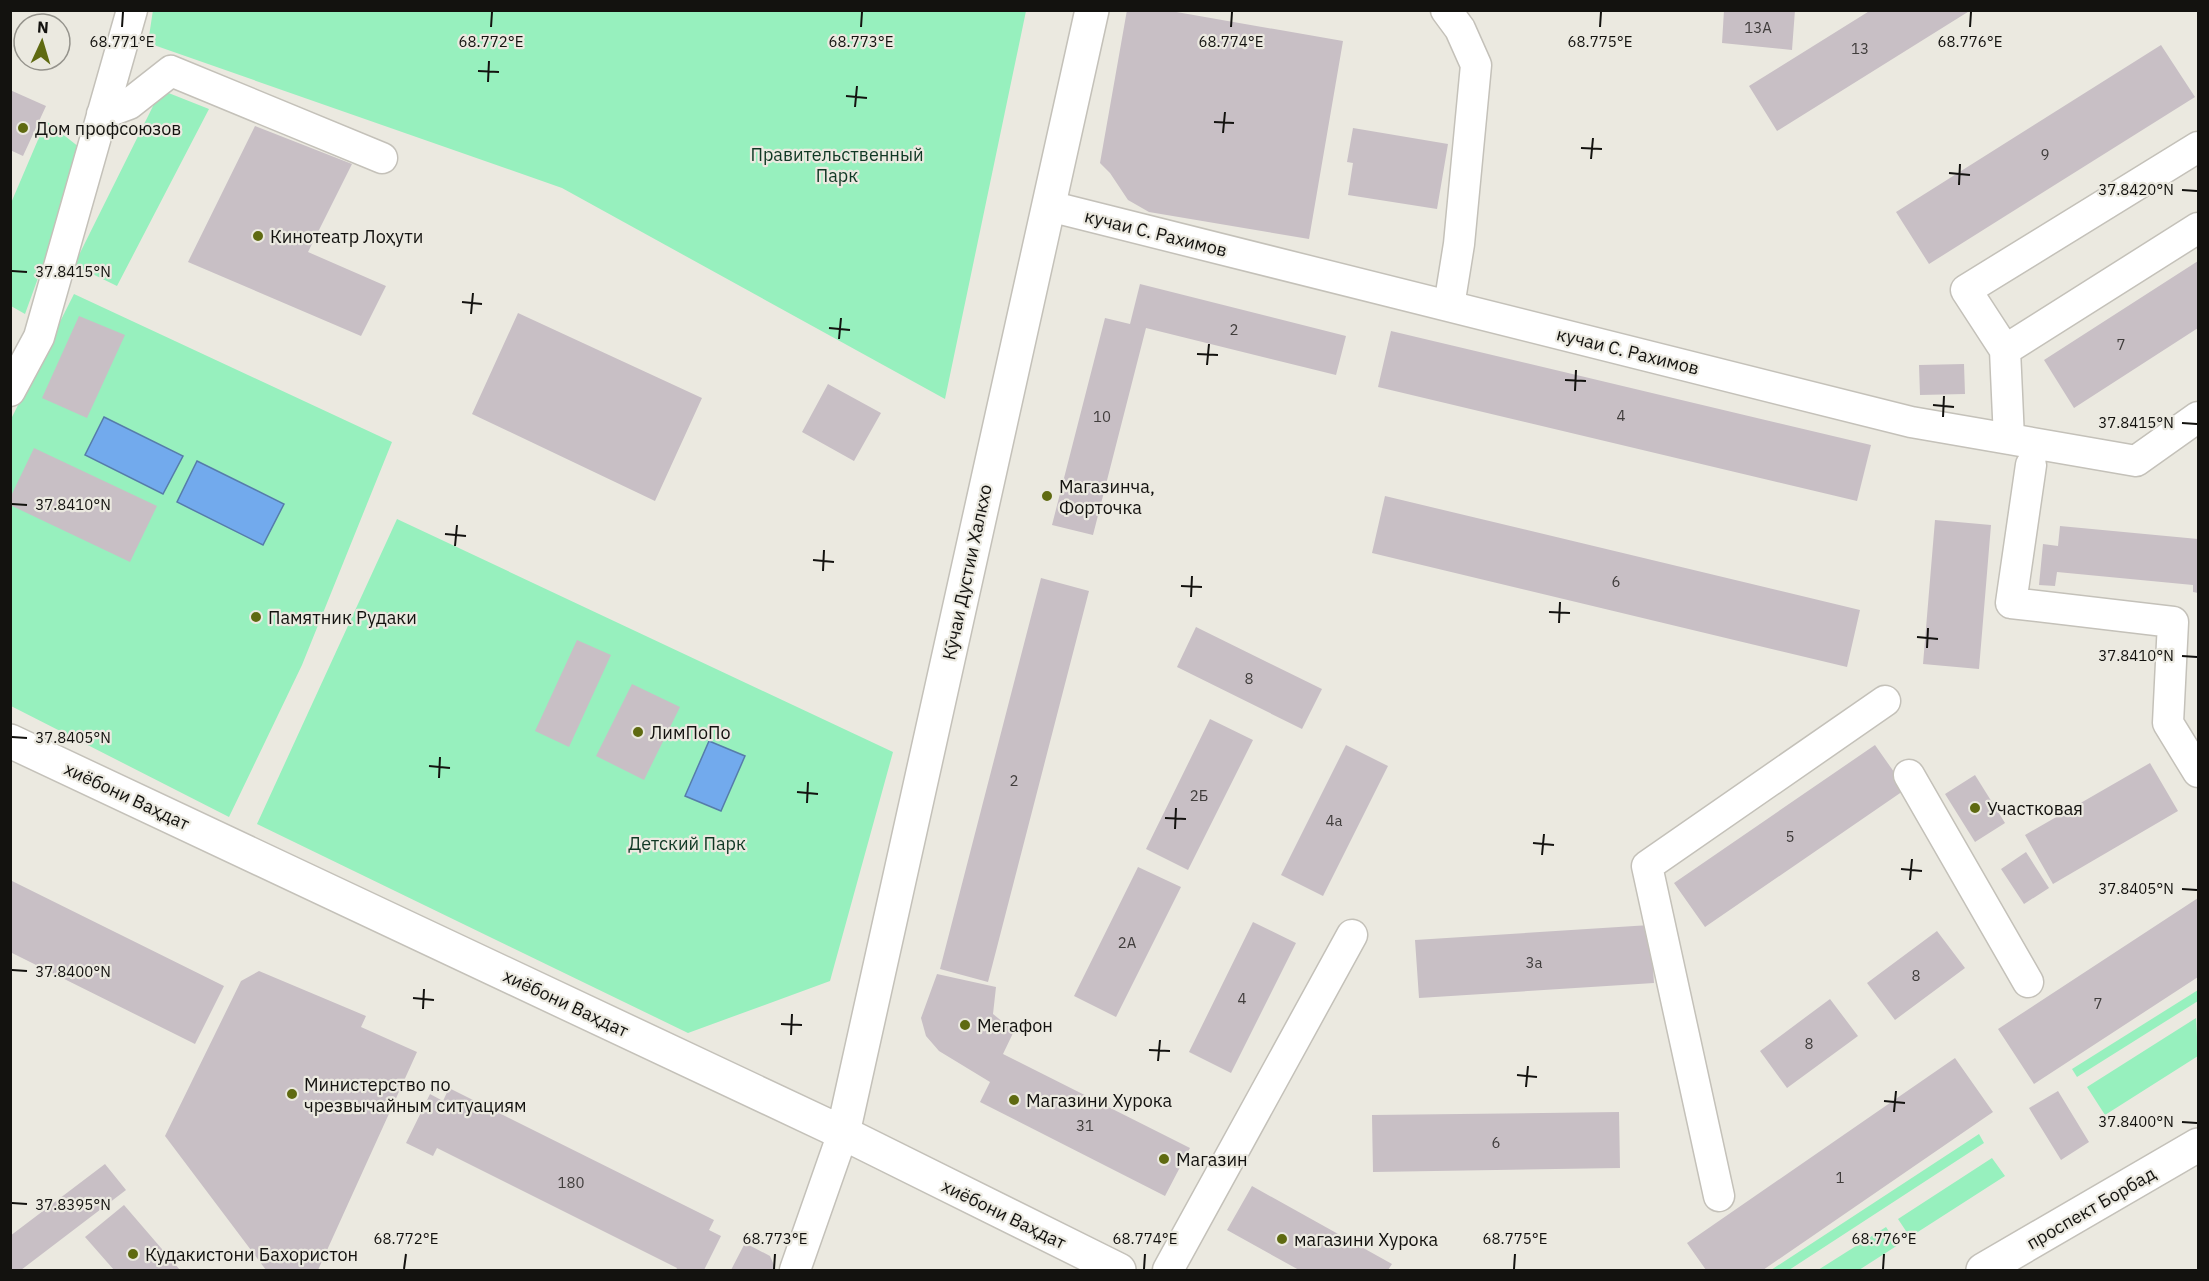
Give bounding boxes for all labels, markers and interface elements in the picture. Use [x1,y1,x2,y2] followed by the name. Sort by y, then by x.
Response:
[12,12,72,72] north arrow
[37,17,50,37] text: N
[1744,18,1772,37] house number: 13А
[90,32,154,51] text: 68.771°E
[459,32,523,51] text: 68.772°E
[829,32,893,51] text: 68.773°E
[1199,32,1263,51] text: 68.774°E
[1568,32,1632,51] text: 68.775°E
[1938,32,2002,51] text: 68.776°E
[1851,39,1869,58] house number: 13
[35,117,181,140] place label: Дом профсоюзов
[16,121,30,135] marker: Дом профсоюзов
[750,143,924,187] park label: Правительственный Парк
[2040,145,2050,164] house number: 9
[2098,180,2174,199] text: 37.8420°N
[1082,204,1230,262] street label: кучаи С. Рахимов
[270,225,423,248] place label: Кинотеатр Лоҳути
[251,229,265,243] marker: Кинотеатр Лоҳути
[35,262,111,281] text: 37.8415°N
[1229,320,1239,339] house number: 2
[1554,322,1702,380] street label: кучаи С. Рахимов
[2116,335,2126,354] house number: 7
[1616,406,1626,425] house number: 4
[1093,407,1111,426] house number: 10
[2098,413,2174,432] text: 37.8415°N
[1059,475,1155,519] place label: Магазинча, Форточка
[937,482,997,662] street label: Кӯчаи Дустии Халкхо
[1040,489,1054,503] marker: Магазинча, Форточка
[35,495,111,514] text: 37.8410°N
[1611,572,1621,591] house number: 6
[268,606,417,629] place label: Памятник Рудаки
[249,610,263,624] marker: Памятник Рудаки
[2098,646,2174,665] text: 37.8410°N
[1244,669,1254,688] house number: 8
[650,721,731,744] place label: ЛимПоПо
[631,725,645,739] marker: ЛимПоПо
[35,728,111,747] text: 37.8405°N
[61,757,194,835] street label: хиёбони Ваҳдат
[1009,771,1019,790] house number: 2
[1190,786,1208,805] house number: 2Б
[1987,797,2083,820] place label: Участковая
[1968,801,1982,815] marker: Участковая
[1325,811,1343,830] house number: 4а
[1785,827,1795,846] house number: 5
[628,832,746,855] park label: Детский Парк
[2098,879,2174,898] text: 37.8405°N
[1118,933,1137,952] house number: 2A
[1525,953,1543,972] house number: 3а
[35,962,111,981] text: 37.8400°N
[500,964,633,1042] street label: хиёбони Ваҳдат
[1911,966,1921,985] house number: 8
[1237,989,1247,1008] house number: 4
[2093,994,2103,1013] house number: 7
[977,1014,1053,1037] place label: Мегафон
[958,1018,972,1032] marker: Мегафон
[1804,1034,1814,1053] house number: 8
[304,1073,527,1117] place label: Министерство по чрезвычайным ситуациям
[285,1087,299,1101] marker: Министерство по чрезвычайным ситуациям
[1026,1089,1172,1112] place label: Магазини Хурока
[1007,1093,1021,1107] marker: Магазини Хурока
[2098,1112,2174,1131] text: 37.8400°N
[1076,1116,1094,1135] house number: 31
[1491,1133,1501,1152] house number: 6
[1176,1148,1248,1171] place label: Магазин
[1157,1152,1171,1166] marker: Магазин
[2022,1161,2160,1254] street label: проспект Борбад
[1835,1168,1845,1187] house number: 1
[557,1173,585,1192] house number: 180
[938,1174,1070,1254] street label: хиёбони Ваҳдат
[35,1195,111,1214] text: 37.8395°N
[1294,1228,1438,1251] place label: магазини Хурока
[374,1229,438,1248] text: 68.772°E
[743,1229,807,1248] text: 68.773°E
[1113,1229,1177,1248] text: 68.774°E
[1483,1229,1547,1248] text: 68.775°E
[1852,1229,1916,1248] text: 68.776°E
[1275,1232,1289,1246] marker: магазини Хурока
[145,1243,358,1266] place label: Кудакистони Бахористон
[126,1247,140,1261] marker: Кудакистони Бахористон

